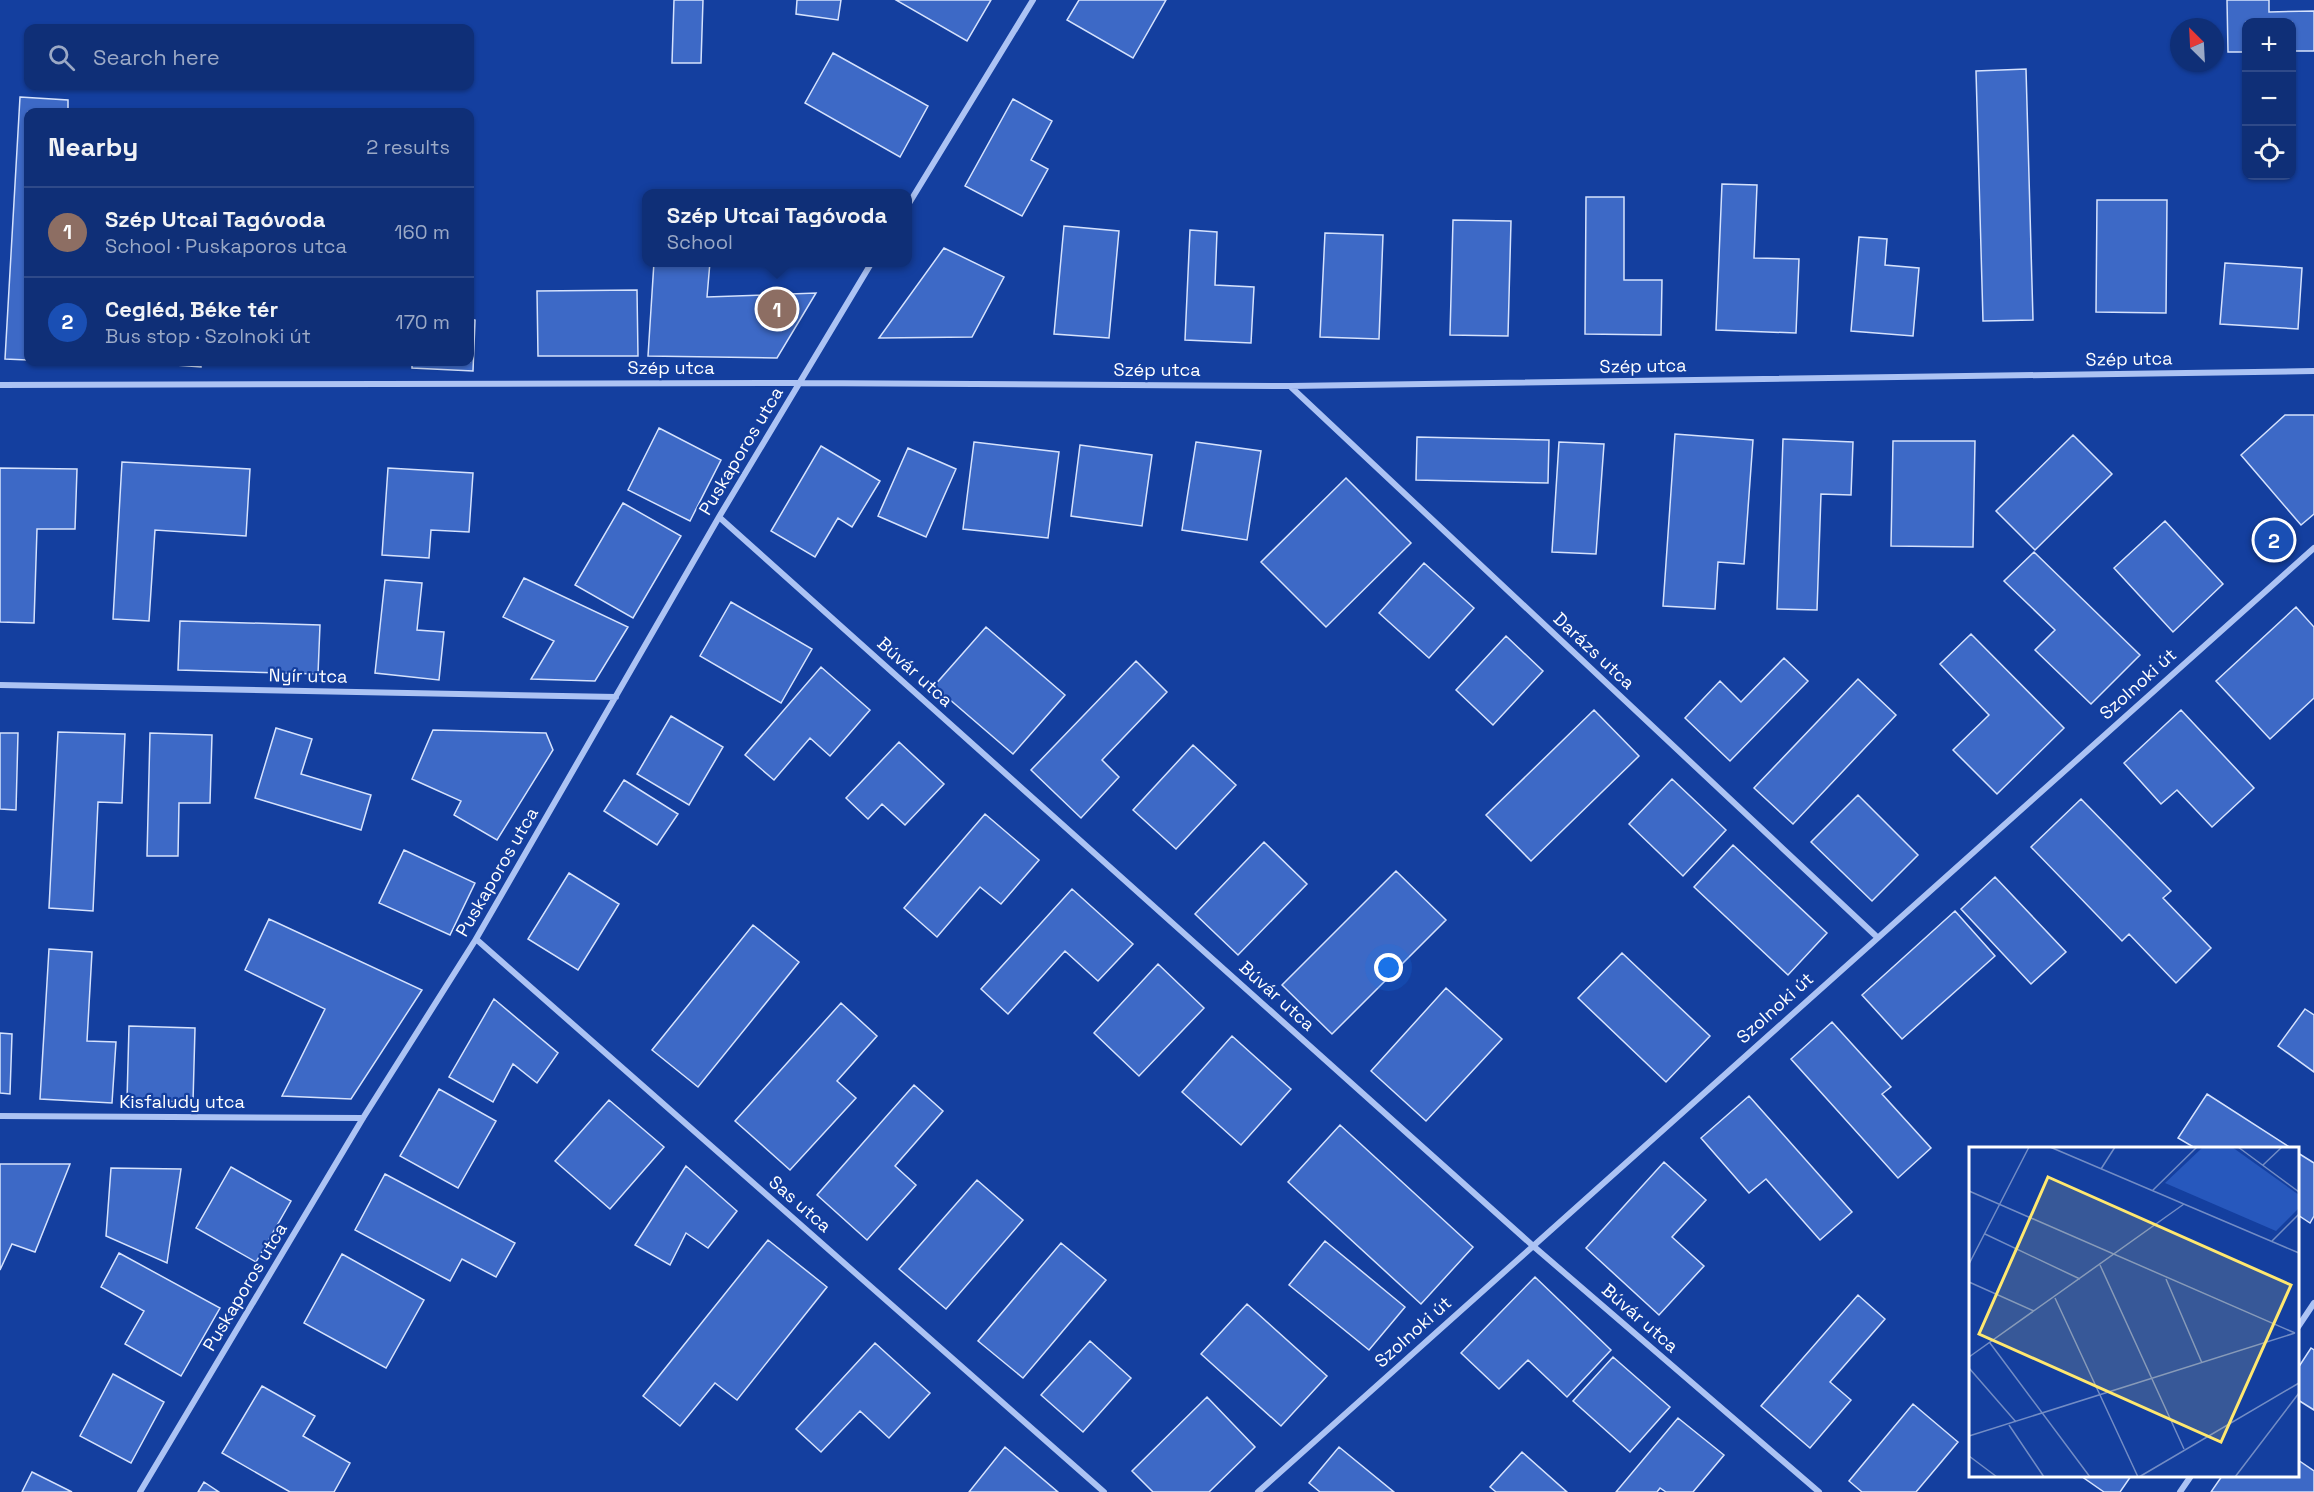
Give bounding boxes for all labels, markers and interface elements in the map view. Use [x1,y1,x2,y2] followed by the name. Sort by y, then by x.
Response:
[2170,18,2224,72] north arrow
[2242,18,2296,180] map controls
[2242,18,2296,72] button: +
[24,24,474,90] search box
[45,41,78,74] icon: search
[93,43,220,71] text: Search here
[2242,72,2296,126] button: −
[2242,126,2296,180] button: locate
[48,130,138,164] text: Nearby
[366,134,450,160] text: 2 results
[642,189,912,267] popup
[667,201,887,229] text: Szép Utcai Tagóvoda
[105,205,325,233] text: Szép Utcai Tagóvoda
[63,219,72,245] text: 1
[394,219,450,245] text: 160 m
[667,229,733,255] text: School
[105,233,347,259] text: School · Puskaporos utca
[758,286,796,332] pin: 1
[105,295,278,323] text: Cegléd, Béke tér
[62,309,73,335] text: 2
[395,309,450,335] text: 170 m
[105,323,311,349] text: Bus stop · Szolnoki út
[2085,346,2173,371] street label: Szép utca
[1599,353,1687,378] street label: Szép utca
[627,356,715,379] street label: Szép utca
[1113,358,1201,381] street label: Szép utca
[693,382,788,519] street label: Puskaporos utca
[2254,518,2294,562] pin: 2
[1549,607,1640,694] street label: Darázs utca
[873,632,958,712] street label: Búvár utca
[2094,643,2181,724] street label: Szolnoki út
[268,663,348,688] street label: Nyír utca
[450,803,543,941] street label: Puskaporos utca
[1374,953,1403,982] your location
[1235,956,1320,1036] street label: Búvár utca
[1731,967,1818,1048] street label: Szolnoki út
[119,1090,245,1113] street label: Kisfaludy utca
[1969,1147,2299,1477] inset map
[764,1170,836,1237] street label: Sas utca
[197,1218,292,1355] street label: Puskaporos utca
[1597,1278,1683,1357] street label: Búvár utca
[1369,1291,1456,1372] street label: Szolnoki út

